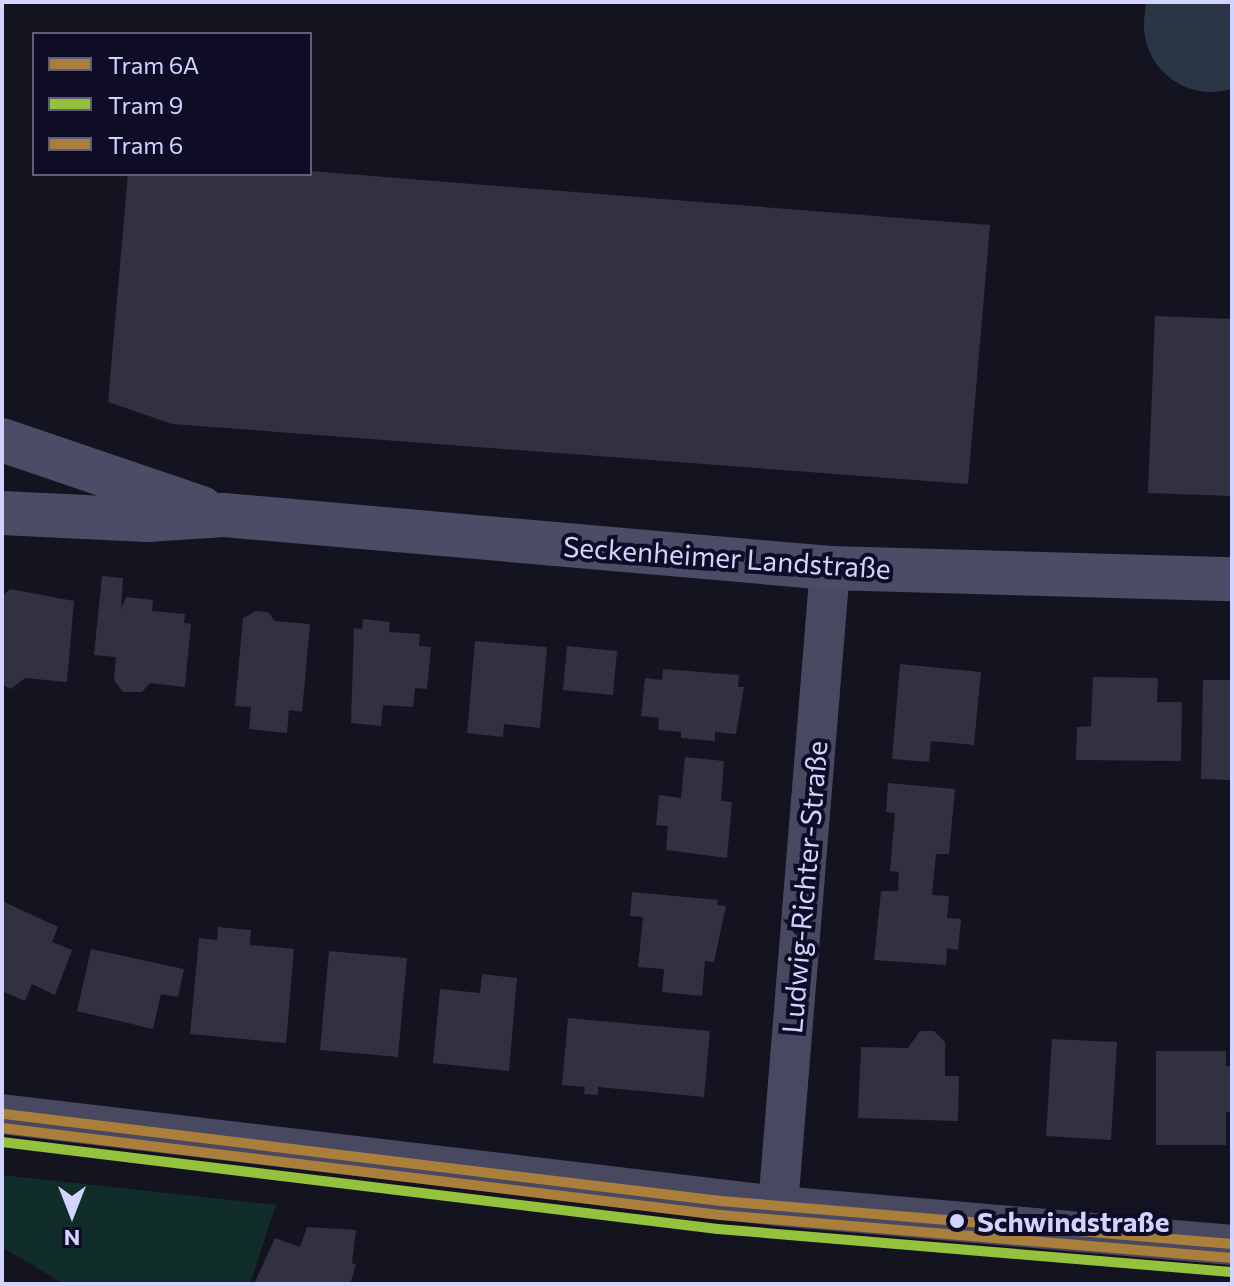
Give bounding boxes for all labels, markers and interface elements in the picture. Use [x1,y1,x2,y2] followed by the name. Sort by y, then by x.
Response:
[32,32,312,176] legend
[108,50,199,79] text: Tram 6A
[108,90,183,119] text: Tram 9
[108,130,183,159] text: Tram 6
[562,529,892,585] street label: Seckenheimer Landstraße
[774,739,834,1035] street label: Ludwig-Richter-Straße
[32,1174,112,1254] north arrow
[977,1204,1169,1238] place label: Schwindstraße
[944,1208,970,1234] marker: Schwindstraße
[64,1225,80,1252] text: N

